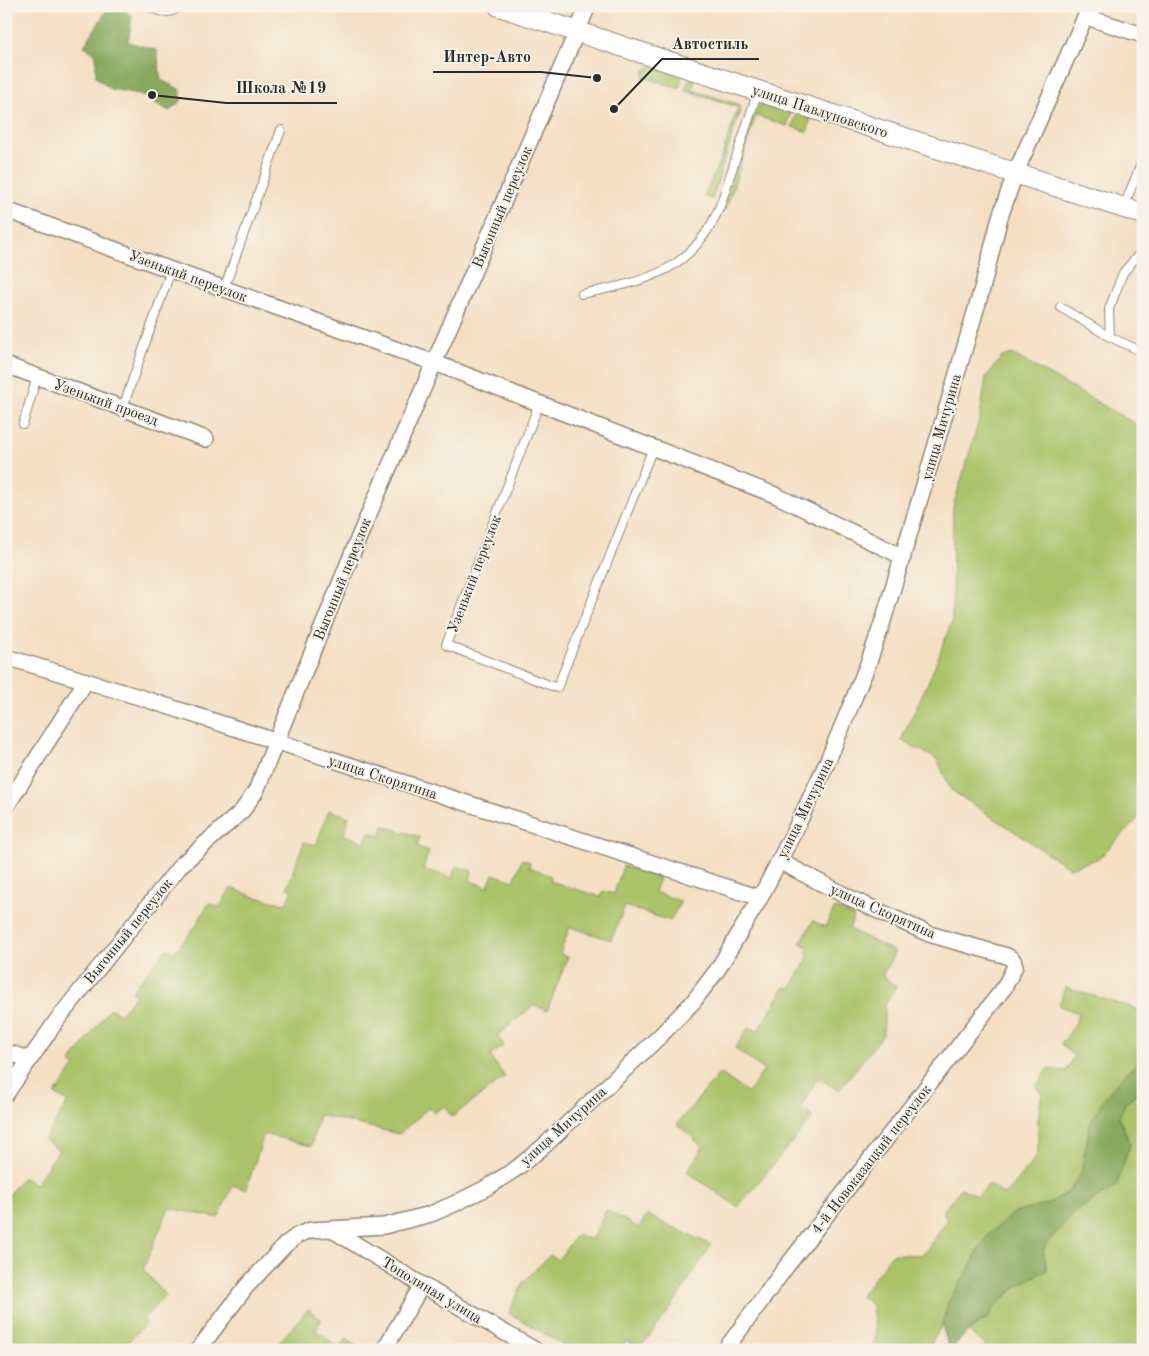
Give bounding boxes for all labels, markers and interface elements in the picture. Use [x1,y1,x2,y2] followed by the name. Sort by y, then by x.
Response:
[662,28,759,59] callout: Автостиль
[672,37,748,53] text: Автостиль
[433,41,541,72] callout: Интер-Авто
[443,50,531,66] text: Интер-Авто
[226,72,337,103] callout: Школа №19
[236,81,326,97] text: Школа №19
[750,83,889,142] street label: улица Павлуновского
[471,144,536,271] street label: Выгонный переулок
[126,249,249,306] street label: Узенький переулок
[920,372,965,482] street label: улица Мичурина
[51,378,160,429] street label: Узенький проезд
[446,513,505,636] street label: Узенький переулок
[312,516,375,643] street label: Выгонный переулок
[326,754,440,803] street label: улица Скорятина
[775,755,837,861] street label: улица Мичурина
[82,876,176,987] street label: Выгонный переулок
[827,882,938,943] street label: улица Скорятина
[809,1082,935,1237] street label: 4-й Новоказацкий переулок
[518,1084,610,1170] street label: улица Мичурина
[378,1255,485,1327] street label: Тополиная улица

